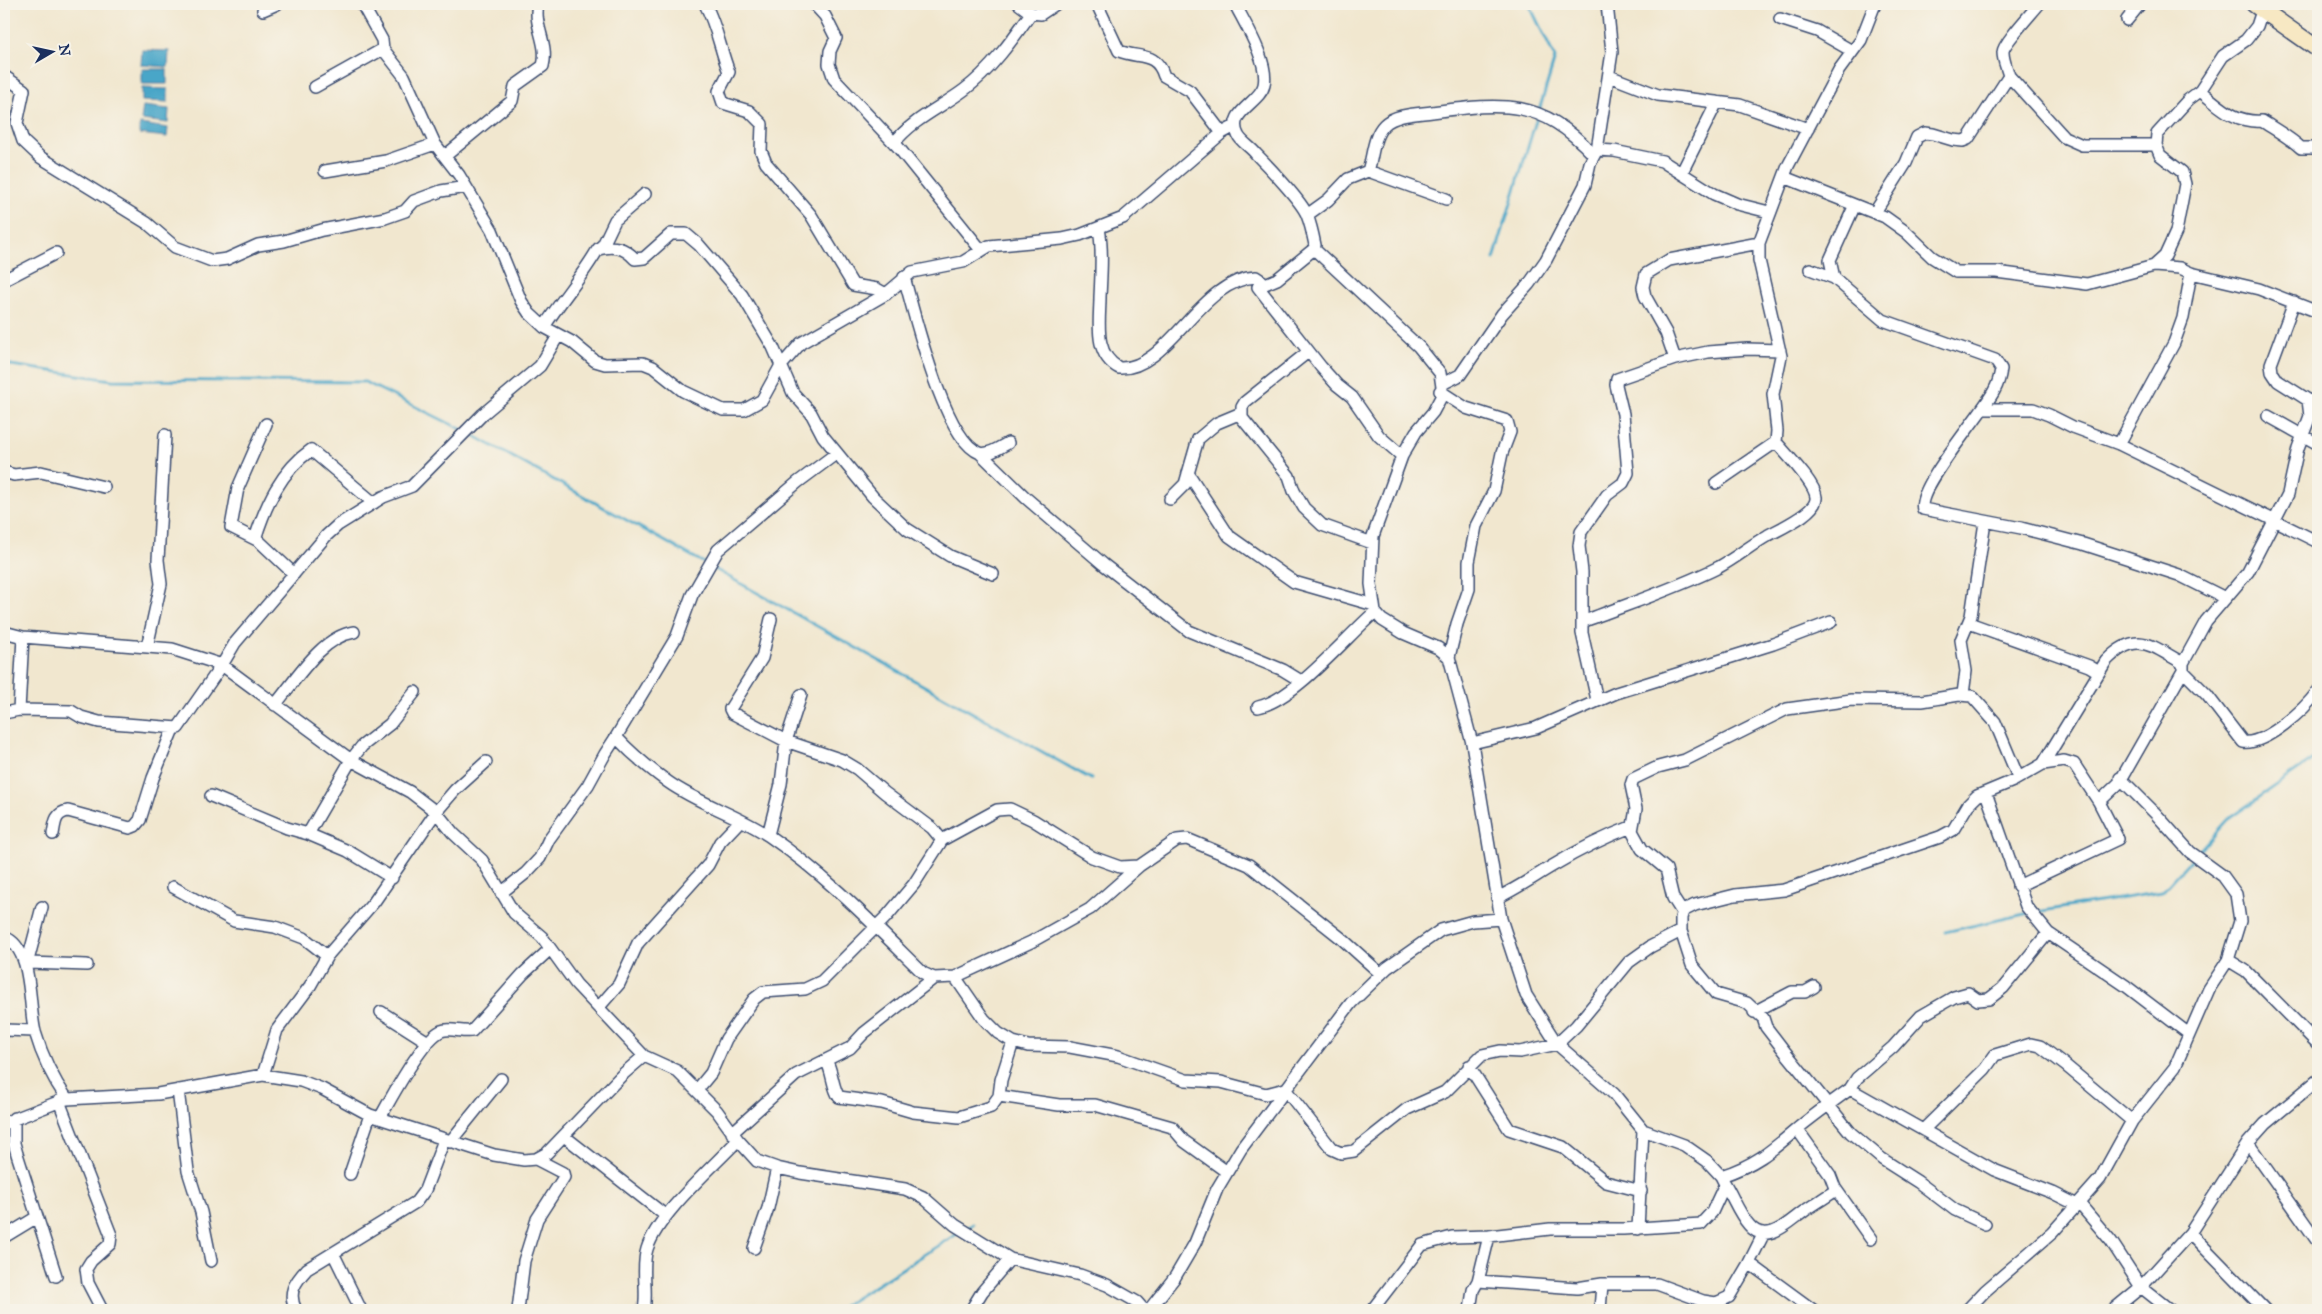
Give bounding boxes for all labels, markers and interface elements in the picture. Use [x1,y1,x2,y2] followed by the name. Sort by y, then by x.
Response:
[28,28,78,78] north arrow
[55,43,74,57] text: N

